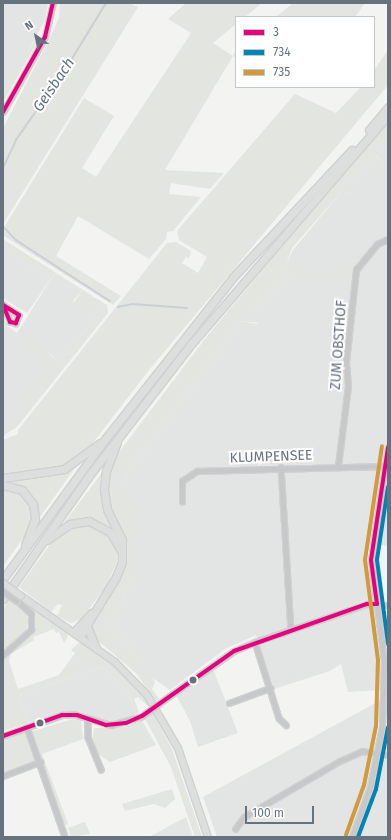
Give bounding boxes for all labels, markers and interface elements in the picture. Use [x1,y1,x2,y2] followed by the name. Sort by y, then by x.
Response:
[16,16,56,56] north arrow
[235,16,375,88] legend
[23,18,36,33] text: N
[273,25,279,39] text: 3
[273,45,291,59] text: 734
[29,55,79,115] water label: Geisbach
[273,65,290,79] text: 735
[327,300,351,390] street label: ZUM OBSTHOF
[229,447,313,467] street label: KLUMPENSEE
[188,675,198,685] unlabelled marker
[35,718,45,728] unlabelled marker
[247,798,316,824] scale bar
[252,806,284,820] text: 100 m

